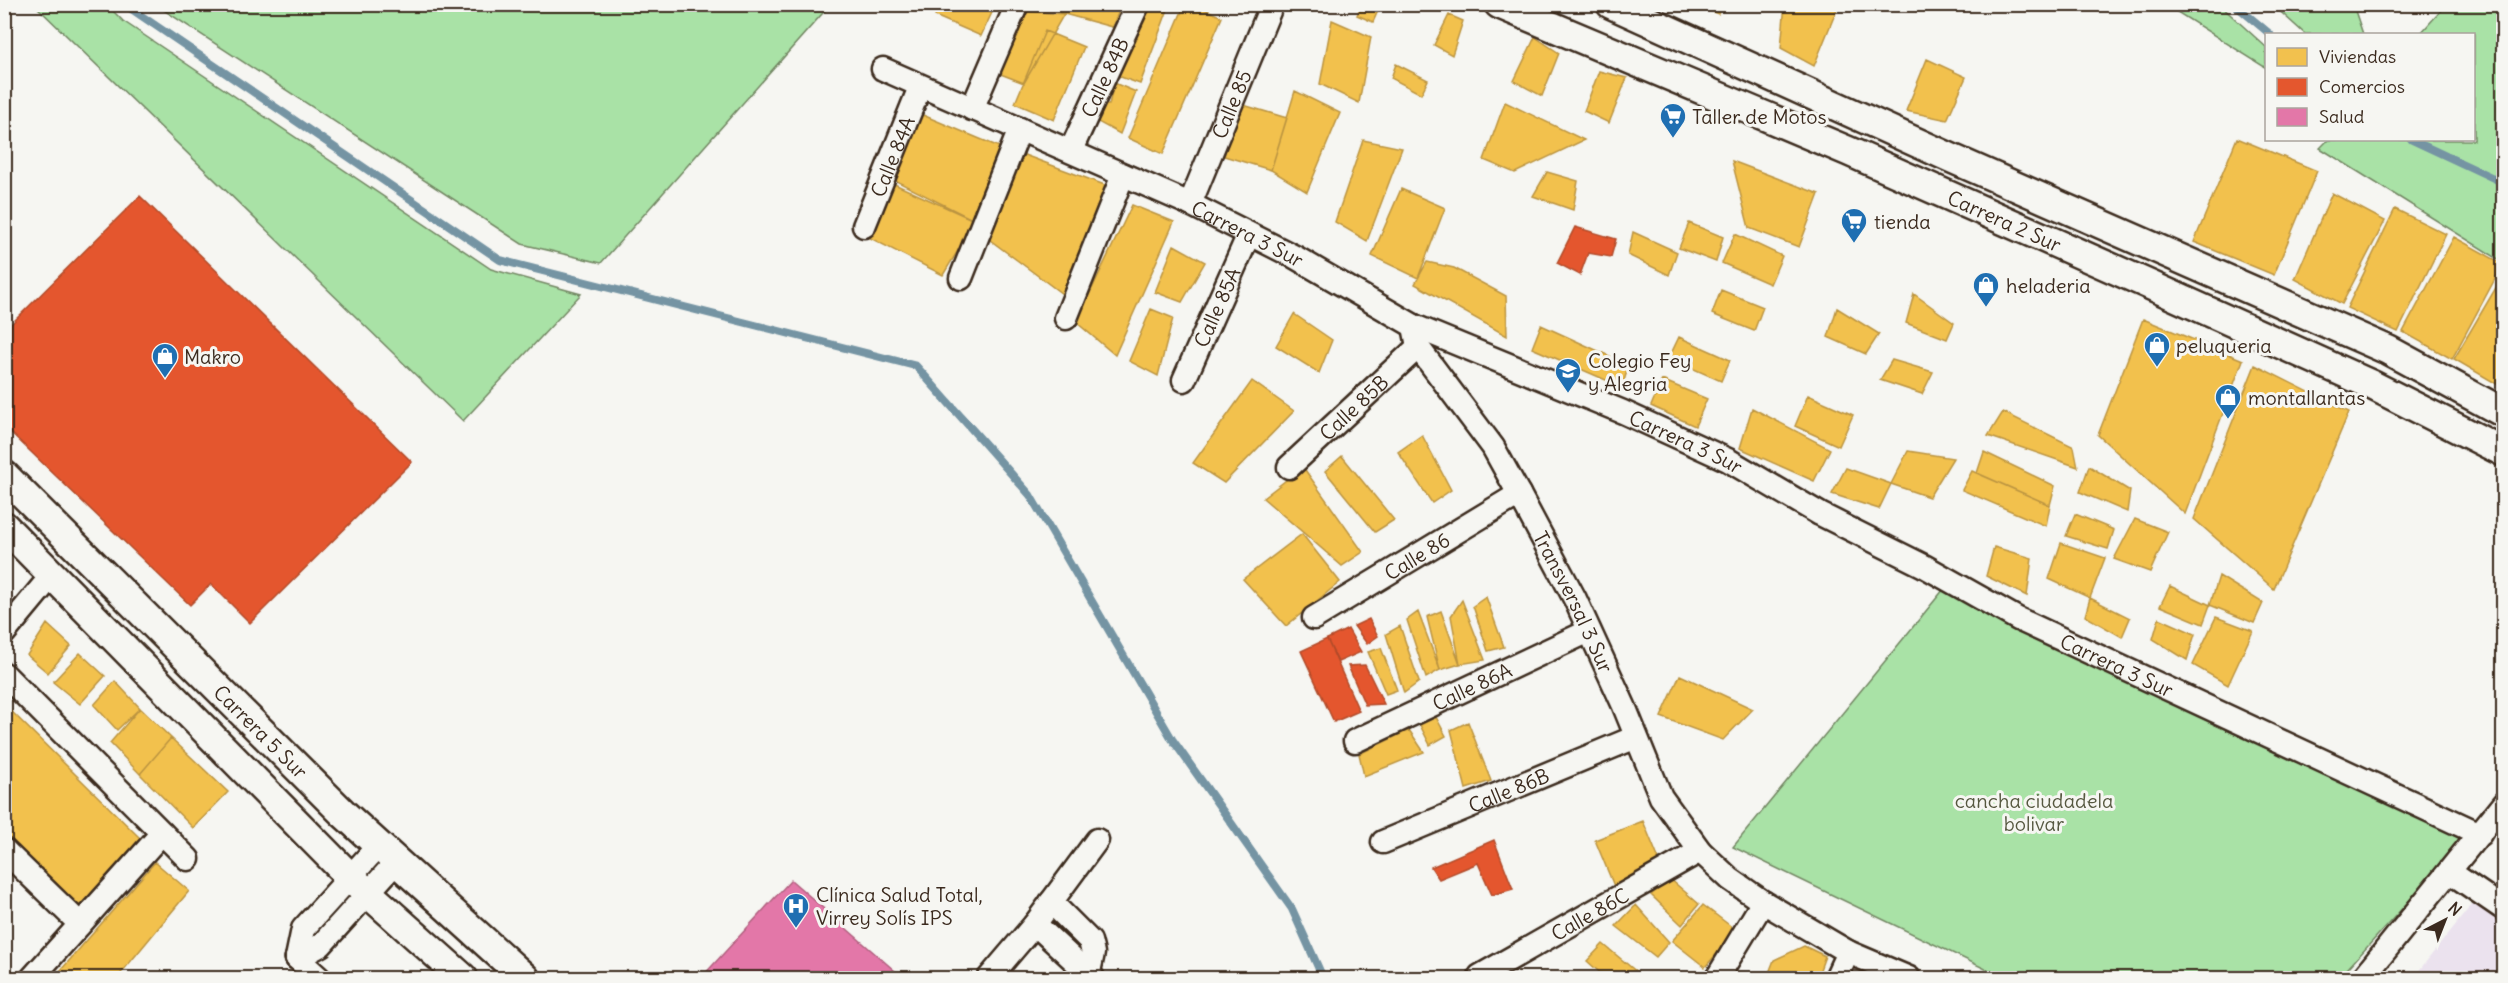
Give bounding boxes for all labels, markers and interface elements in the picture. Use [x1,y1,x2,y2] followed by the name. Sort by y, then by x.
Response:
[1075,33,1133,121] street label: Calle 84B
[2265,33,2475,141] legend
[2319,45,2396,68] text: Viviendas
[1206,66,1256,142] street label: Calle 85
[2319,75,2405,98] text: Comercios
[1658,101,1688,139] supermarket icon: Taller de Motos
[1692,104,1827,129] place label: Taller de Motos
[2319,105,2365,128] text: Salud
[865,112,920,200] street label: Calle 84A
[1944,184,2065,257] street label: Carrera 2 Sur
[1188,194,1308,272] street label: Carrera 3 Sur
[1839,206,1869,244] supermarket icon: tienda
[1874,209,1931,234] place label: tienda
[1188,263,1245,351] street label: Calle 85A
[1971,270,2001,308] shop icon: heladeria
[2006,273,2091,298] place label: heladeria
[2142,330,2172,368] shop icon: peluqueria
[2176,333,2272,358] place label: peluqueria
[150,341,180,379] shop icon: Makro
[184,344,241,369] place label: Makro
[1588,348,1691,396] place label: Colegio Fey y Alegria
[1553,356,1583,394] school or university icon: Colegio Fey y Alegria
[1314,369,1393,445] street label: Calle 85B
[2213,382,2243,420] shop icon: montallantas
[2248,385,2365,410] place label: montallantas
[1625,404,1747,478] street label: Carrera 3 Sur
[1379,527,1454,585] street label: Calle 86
[1528,527,1619,676] street label: Transversal 3 Sur
[2056,628,2178,702] street label: Carrera 3 Sur
[1428,657,1516,715] street label: Calle 86A
[209,679,313,783] street label: Carrera 5 Sur
[1465,762,1553,818] street label: Calle 86B
[1955,788,2113,836] park label: cancha ciudadela bolivar
[816,882,983,930] place label: Clínica Salud Total, Virrey Solís IPS
[1546,882,1633,946] street label: Calle 86C
[2415,890,2475,950] north arrow
[781,891,811,929] hospital icon: Clínica Salud Total, Virrey Solís IPS
[2444,898,2466,920] text: N

